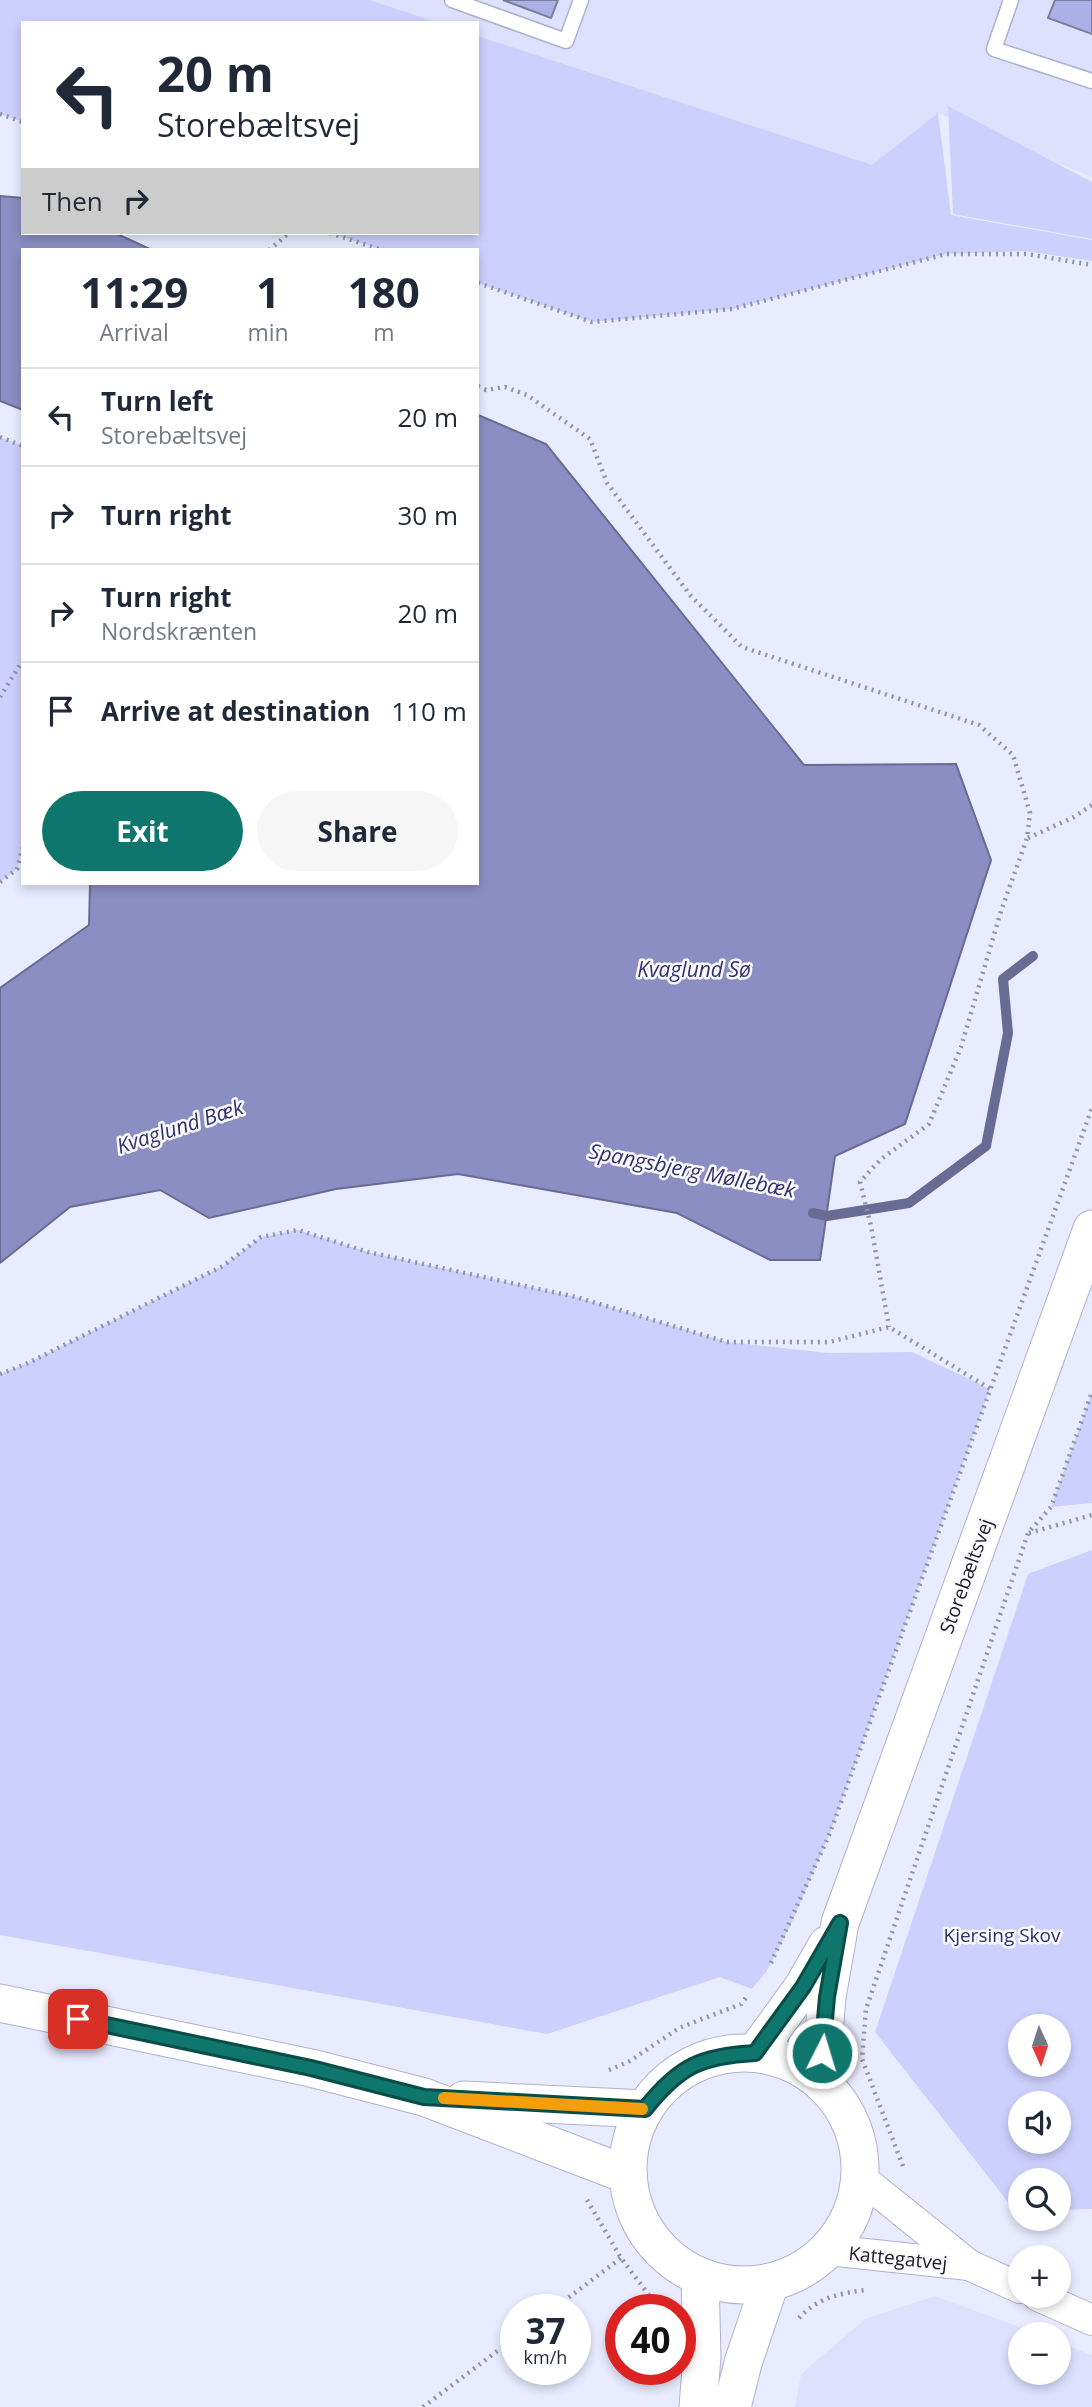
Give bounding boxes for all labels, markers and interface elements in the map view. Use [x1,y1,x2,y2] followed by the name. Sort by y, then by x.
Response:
[157,40,274,106] text: 20 m
[42,49,133,140] icon: left
[157,103,360,146] text: Storebæltsvej
[117,182,155,220] icon: right
[42,183,103,219] text: Then
[80,263,188,320] text: 11:29
[256,263,280,320] text: 1
[348,263,420,320] text: 180
[100,316,169,348] text: Arrival
[247,316,289,348] text: min
[373,316,394,348] text: m
[101,383,213,419] text: Turn left
[42,398,80,436] icon: left
[397,399,458,435] text: 20 m
[101,419,247,451] text: Storebæltsvej
[42,496,80,534] icon: right
[101,497,232,533] text: Turn right
[397,497,458,533] text: 30 m
[101,579,232,615] text: Turn right
[42,594,80,632] icon: right
[397,595,458,631] text: 20 m
[101,615,257,647] text: Nordskrænten
[42,692,80,730] icon: arrive
[101,693,370,729] text: Arrive at destination
[391,693,467,729] text: 110 m
[42,791,243,871] button: Exit
[257,791,458,871] button: Share
[637,955,751,983] water label: Kvaglund Sø
[113,1092,247,1160] water label: Kvaglund Bæk
[587,1136,798,1204] water label: Spangsbjerg Møllebæk
[933,1515,999,1637] street label: Storebæltsvej
[944,1922,1061,1948] park label: Kjersing Skov
[48,1989,108,2049] pin
[59,2000,97,2038] icon: arrive
[1008,2014,1071,2077] north arrow
[1008,2014,1071,2385] map controls
[785,2016,859,2090] position arrow
[1008,2091,1071,2154] button: sound
[1008,2168,1071,2231] button: search
[847,2240,949,2276] street label: Kattegatvej
[1008,2245,1071,2308] button: +
[605,2294,696,2385] speed limit sign: 40
[525,2307,566,2354] text: 37
[1008,2322,1071,2385] button: −
[524,2345,567,2369] text: km/h

